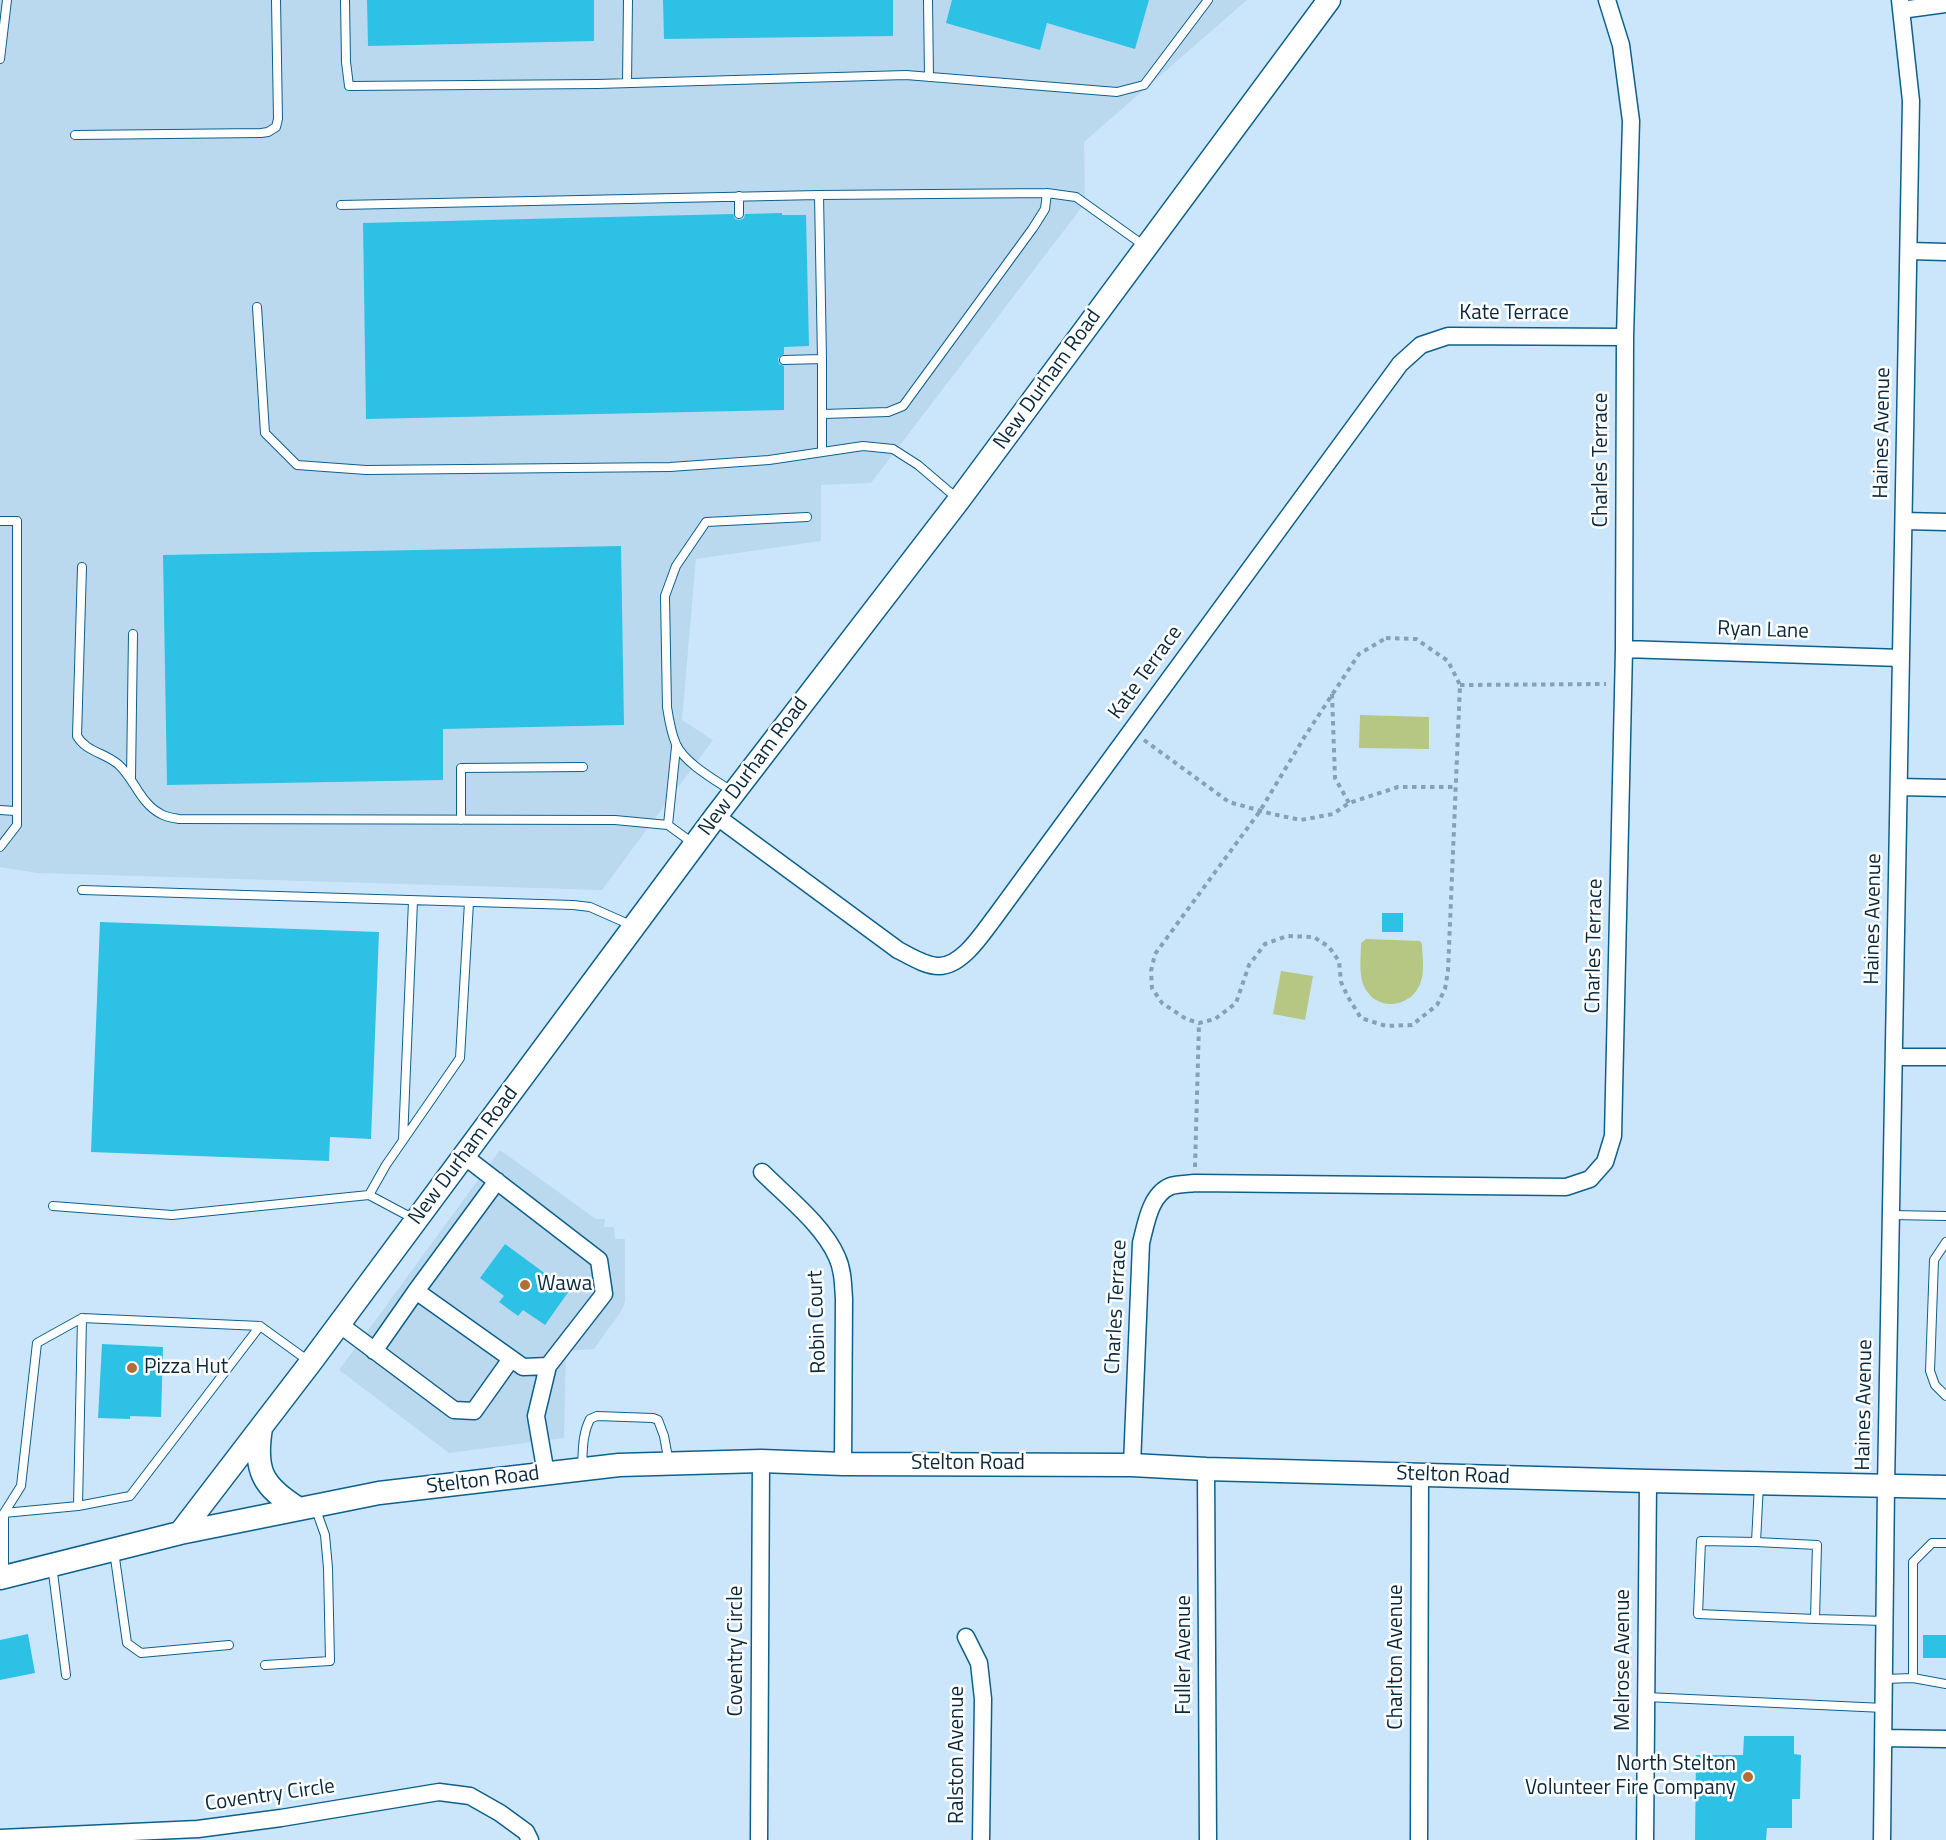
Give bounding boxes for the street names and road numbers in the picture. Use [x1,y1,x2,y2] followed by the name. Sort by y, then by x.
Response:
[1459,301,1569,327] street label: Kate Terrace
[989,305,1107,455] street label: New Durham Road
[1869,367,1897,499] street label: Haines Avenue
[1589,393,1615,527] street label: Charles Terrace
[1717,617,1809,645] street label: Ryan Lane
[1104,621,1188,725] street label: Kate Terrace
[694,693,814,841] street label: New Durham Road
[1860,853,1888,985] street label: Haines Avenue
[1581,878,1609,1014] street label: Charles Terrace
[404,1082,524,1230] street label: New Durham Road
[1101,1239,1133,1375] street label: Charles Terrace
[804,1270,832,1374] street label: Robin Court
[1851,1339,1879,1471] street label: Haines Avenue
[911,1451,1025,1477] street label: Stelton Road
[1396,1461,1510,1491] street label: Stelton Road
[425,1462,541,1500] street label: Stelton Road
[1384,1584,1410,1730] street label: Charlton Avenue
[724,1586,750,1716] street label: Coventry Circle
[1611,1589,1637,1731] street label: Melrose Avenue
[1172,1595,1198,1715] street label: Fuller Avenue
[945,1686,971,1824] street label: Ralston Avenue
[203,1774,337,1818] street label: Coventry Circle

